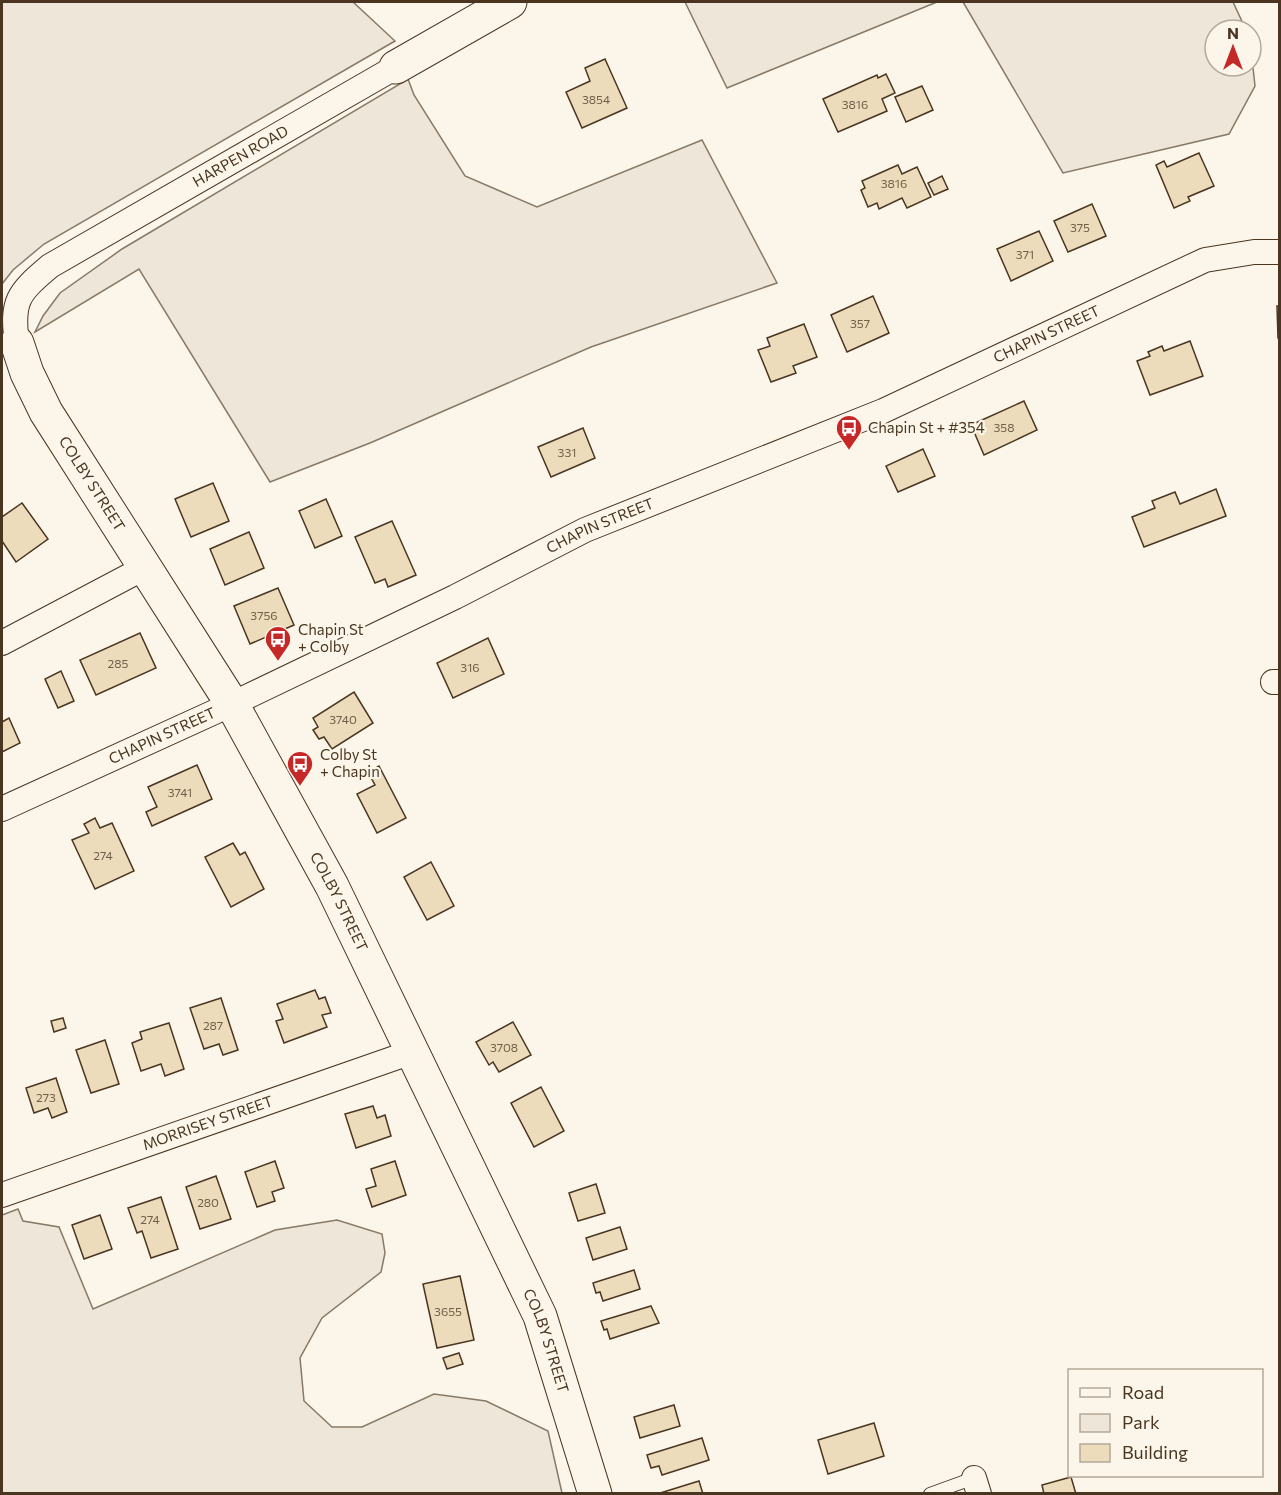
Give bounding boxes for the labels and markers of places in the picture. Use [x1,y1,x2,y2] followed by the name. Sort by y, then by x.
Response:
[834,413,864,451] bus stop icon: Chapin St + #354
[868,418,985,436] place label: Chapin St + #354
[298,620,364,655] place label: Chapin St + Colby
[263,624,293,662] bus stop icon: Chapin St + Colby
[320,745,380,780] place label: Colby St + Chapin
[285,749,315,787] bus stop icon: Colby St + Chapin

